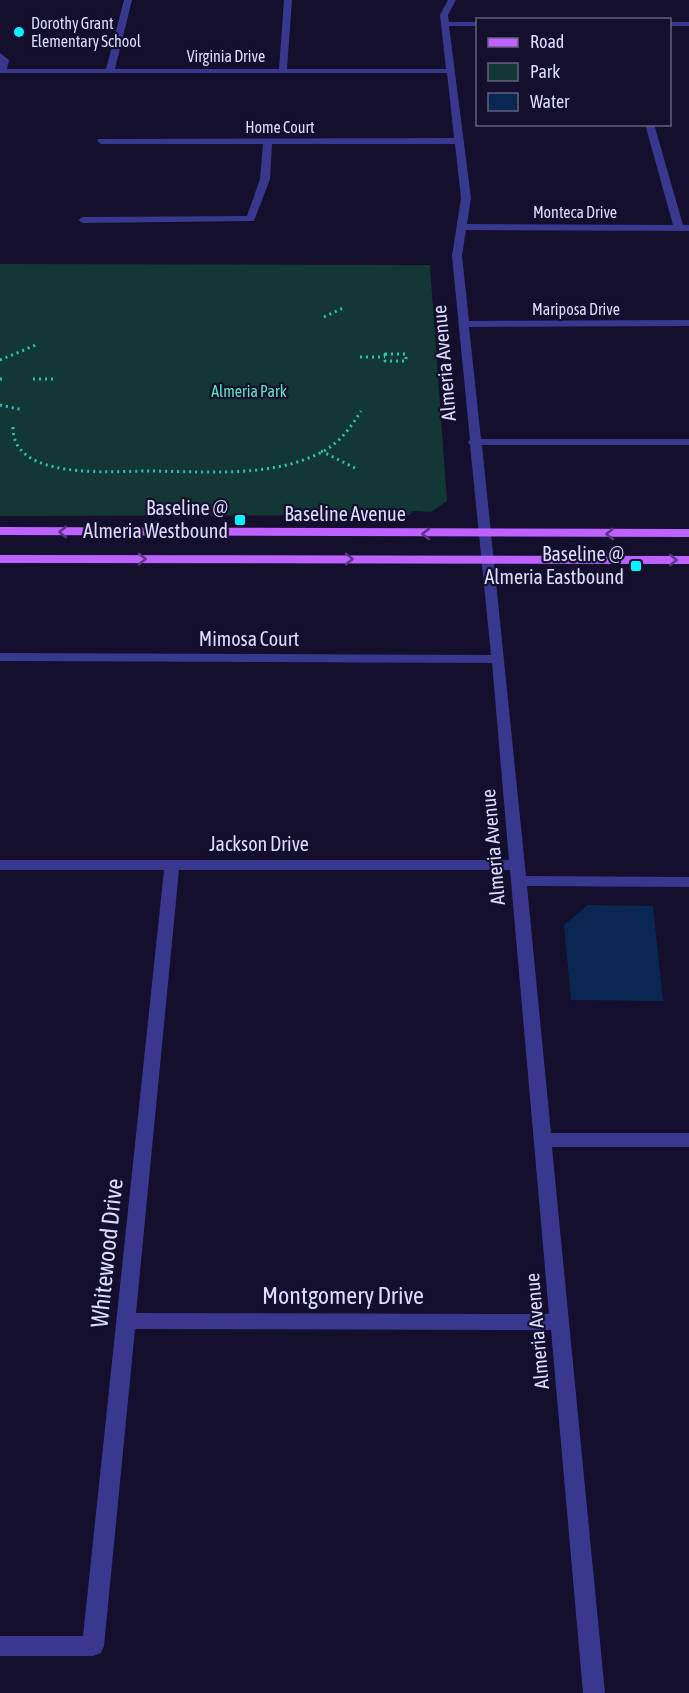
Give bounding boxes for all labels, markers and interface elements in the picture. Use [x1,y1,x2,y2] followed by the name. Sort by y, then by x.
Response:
[31,14,142,51] place label: Dorothy Grant Elementary School
[476,18,671,126] legend
[12,25,26,39] marker: Dorothy Grant Elementary School
[530,31,564,52] text: Road
[187,47,265,66] street label: Virginia Drive
[530,61,560,82] text: Park
[530,91,570,112] text: Water
[245,118,315,136] street label: Home Court
[533,203,617,221] street label: Monteca Drive
[532,300,620,319] street label: Mariposa Drive
[427,304,460,422] street label: Almeria Avenue
[211,382,287,400] park label: Almeria Park
[83,496,228,542] place label: Baseline @ Almeria Westbound
[284,502,406,525] street label: Baseline Avenue
[233,513,247,527] marker: Baseline @ Almeria Westbound
[59,525,68,538] one-way arrow
[422,527,431,540] one-way arrow
[605,528,614,540] one-way arrow
[485,542,624,588] place label: Baseline @ Almeria Eastbound
[138,553,147,565] one-way arrow
[345,553,354,565] one-way arrow
[669,554,678,566] one-way arrow
[629,559,643,573] marker: Baseline @ Almeria Eastbound
[199,627,299,650] street label: Mimosa Court
[476,788,509,906] street label: Almeria Avenue
[209,832,309,855] street label: Jackson Drive
[85,1177,128,1329] street label: Whitewood Drive
[520,1272,553,1390] street label: Almeria Avenue
[262,1282,424,1309] street label: Montgomery Drive

